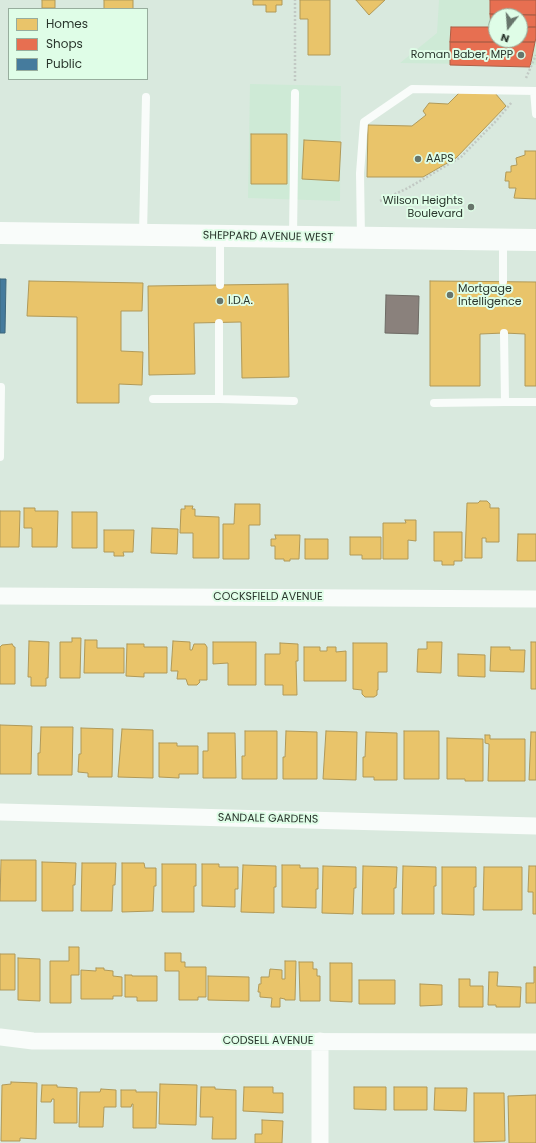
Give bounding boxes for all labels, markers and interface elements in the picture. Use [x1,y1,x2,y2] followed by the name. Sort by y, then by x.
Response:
[8,8,148,80] legend
[488,8,528,48] north arrow
[46,15,88,32] text: Homes
[498,30,511,47] text: N
[46,35,83,52] text: Shops
[411,48,513,62] place label: Roman Baber, MPP
[516,50,526,60] marker: Roman Baber, MPP
[46,55,82,72] text: Public
[426,152,454,166] place label: AAPS
[413,154,423,164] marker: AAPS
[383,194,463,220] place label: Wilson Heights Boulevard
[466,202,476,212] marker: Wilson Heights Boulevard
[203,229,333,245] street label: SHEPPARD AVENUE WEST
[458,282,521,308] place label: Mortgage Intelligence
[445,290,455,300] marker: Mortgage Intelligence
[228,294,253,308] place label: I.D.A.
[215,296,225,306] marker: I.D.A.
[213,590,323,604] street label: COCKSFIELD AVENUE
[218,812,318,826] street label: SANDALE GARDENS
[223,1034,313,1048] street label: CODSELL AVENUE

